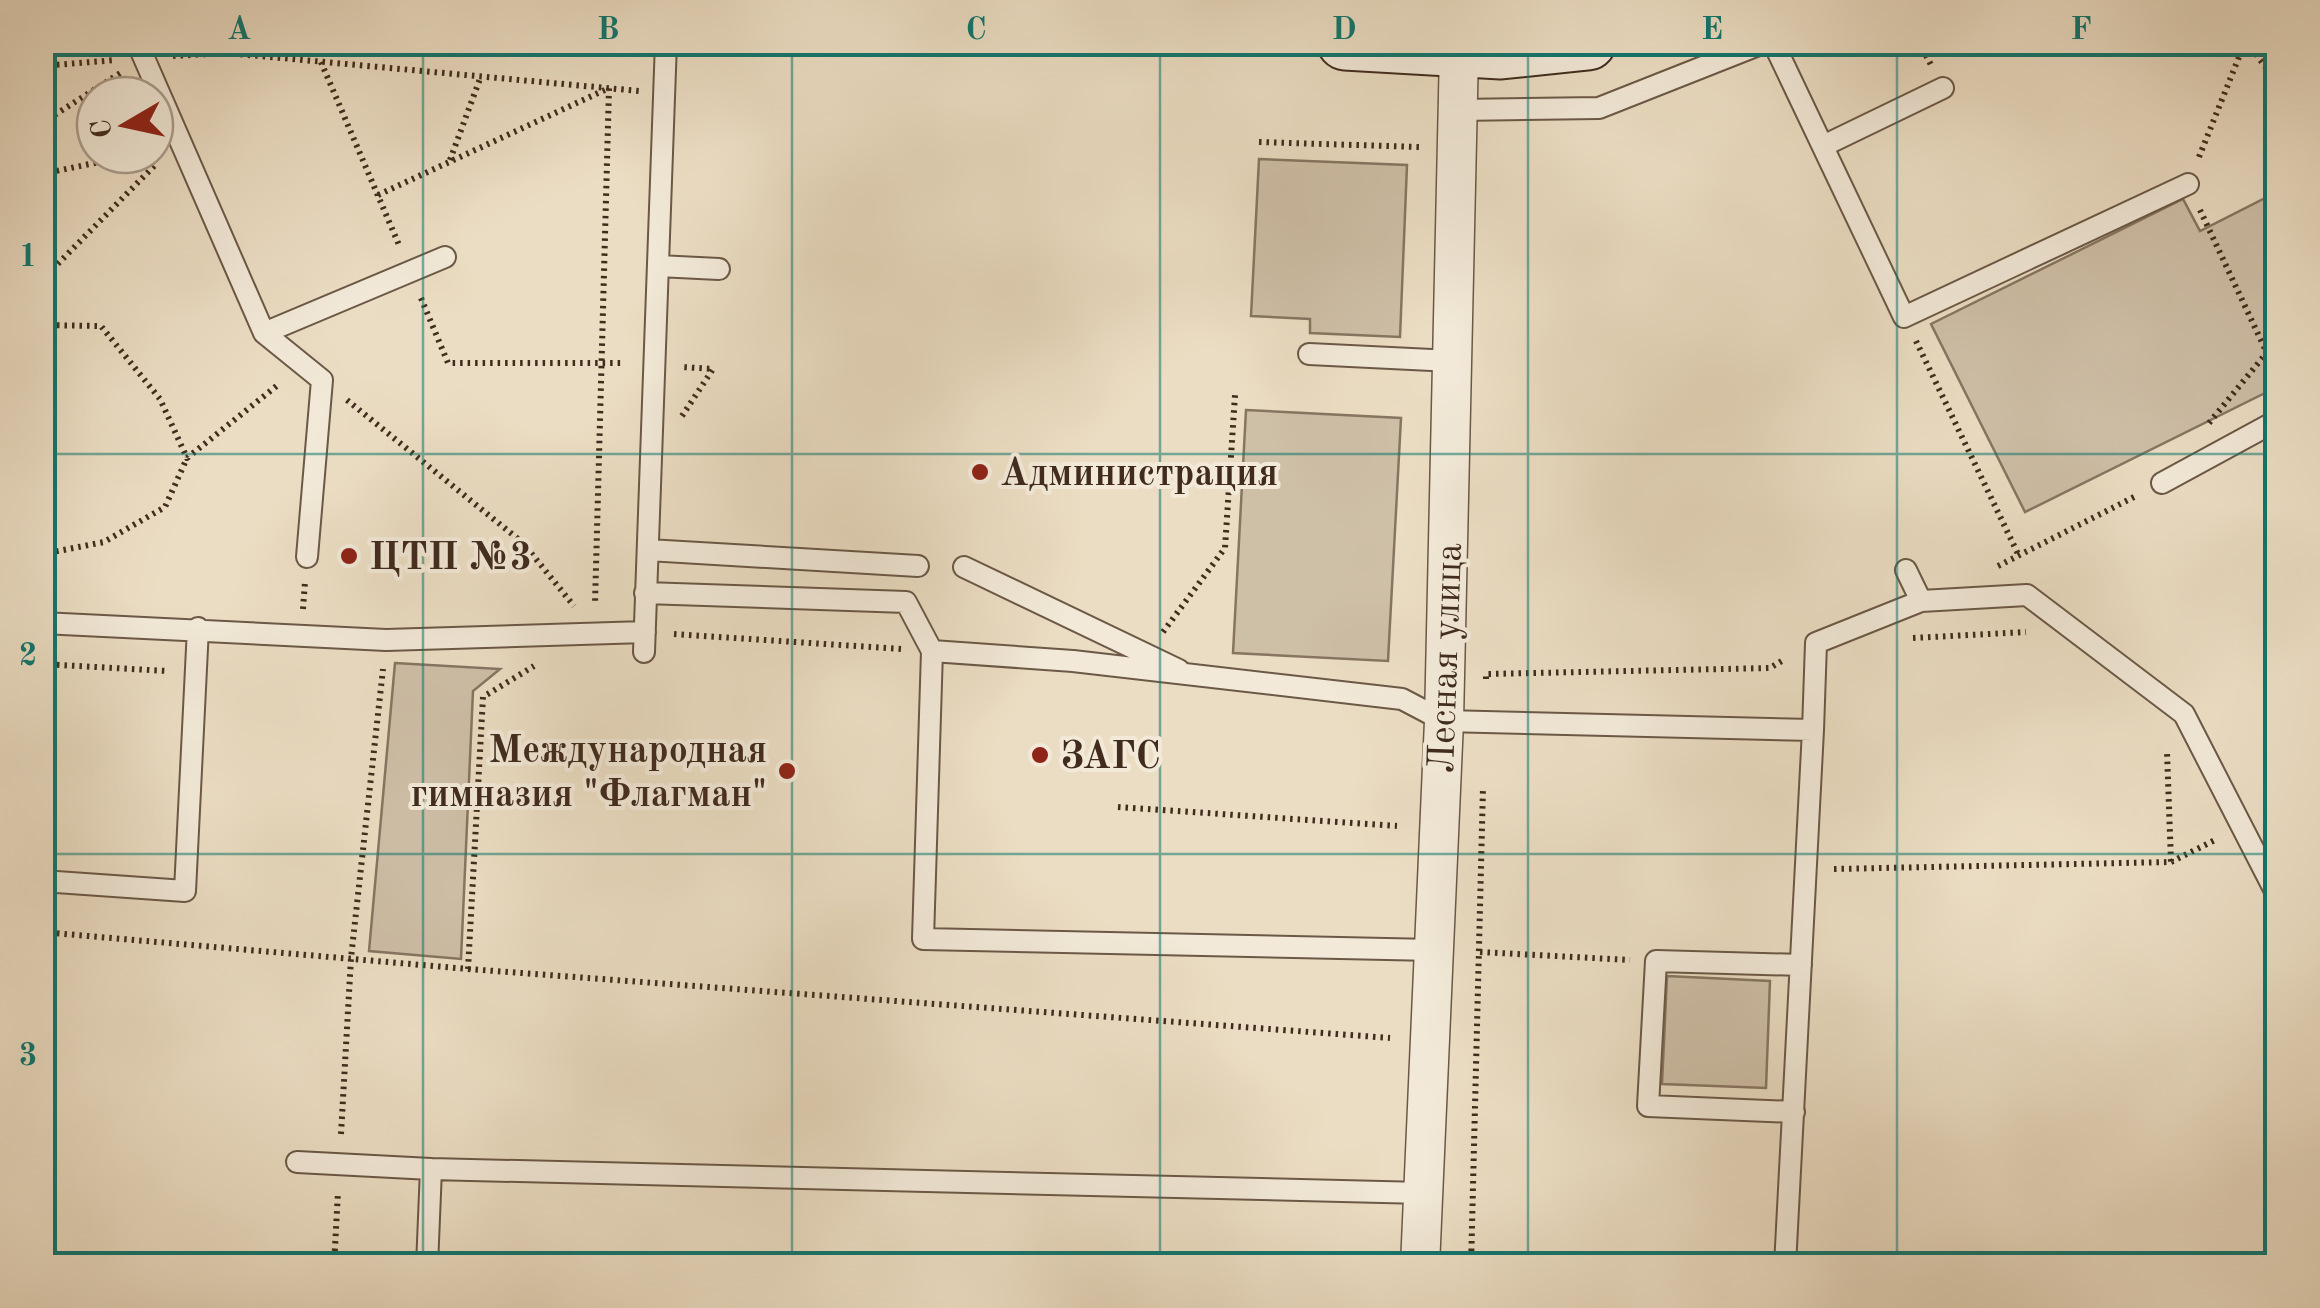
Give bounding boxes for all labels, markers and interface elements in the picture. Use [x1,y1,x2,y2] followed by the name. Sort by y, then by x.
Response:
[227,15,251,47] text: A
[597,15,619,47] text: B
[965,15,987,47] text: C
[1331,15,1357,47] text: D
[1701,15,1723,47] text: E
[2070,15,2092,47] text: F
[75,75,175,175] north arrow
[87,117,119,140] text: С
[19,242,37,274] text: 1
[1000,456,1278,494] place label: Администрация
[969,461,991,483] marker: Администрация
[369,540,532,578] place label: ЦТП №3
[1424,542,1470,774] street label: Лесная улица
[338,545,360,567] marker: ЦТП №3
[19,641,37,673] text: 2
[411,733,767,815] place label: Международная гимназия "Флагман"
[1060,739,1161,777] place label: ЗАГС
[1029,744,1051,766] marker: ЗАГС
[776,760,798,782] marker: Международная гимназия "Флагман"
[19,1041,37,1073] text: 3

